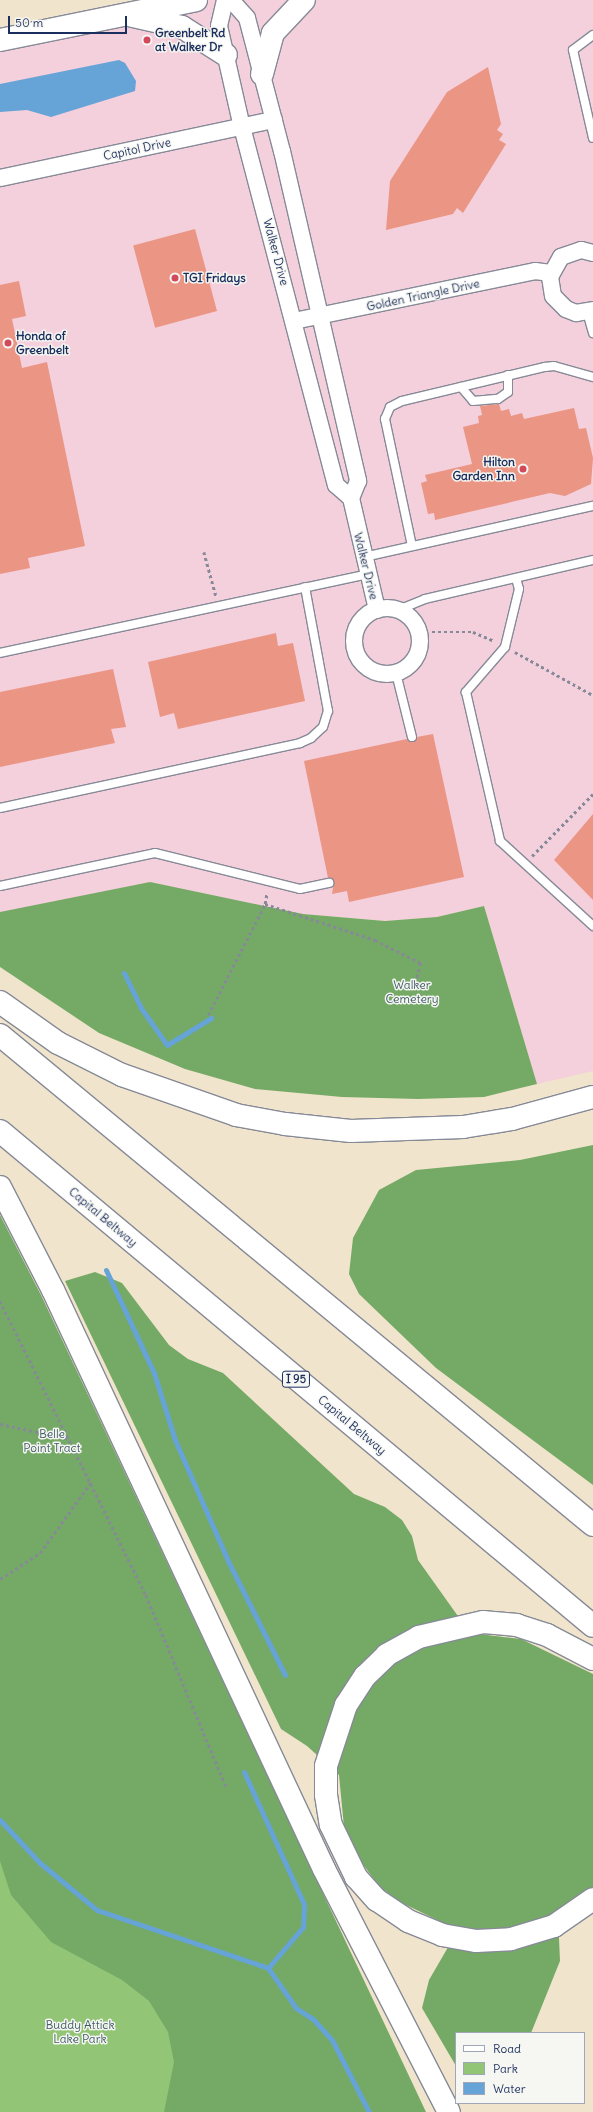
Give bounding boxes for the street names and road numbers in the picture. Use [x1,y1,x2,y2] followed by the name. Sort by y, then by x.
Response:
[102,135,172,163] street label: Capitol Drive
[260,217,292,287] street label: Walker Drive
[365,276,481,314] street label: Golden Triangle Drive
[351,531,381,601] street label: Walker Drive
[66,1184,140,1250] street label: Capital Beltway
[281,1370,311,1388] road number: I 95
[315,1392,389,1458] street label: Capital Beltway

